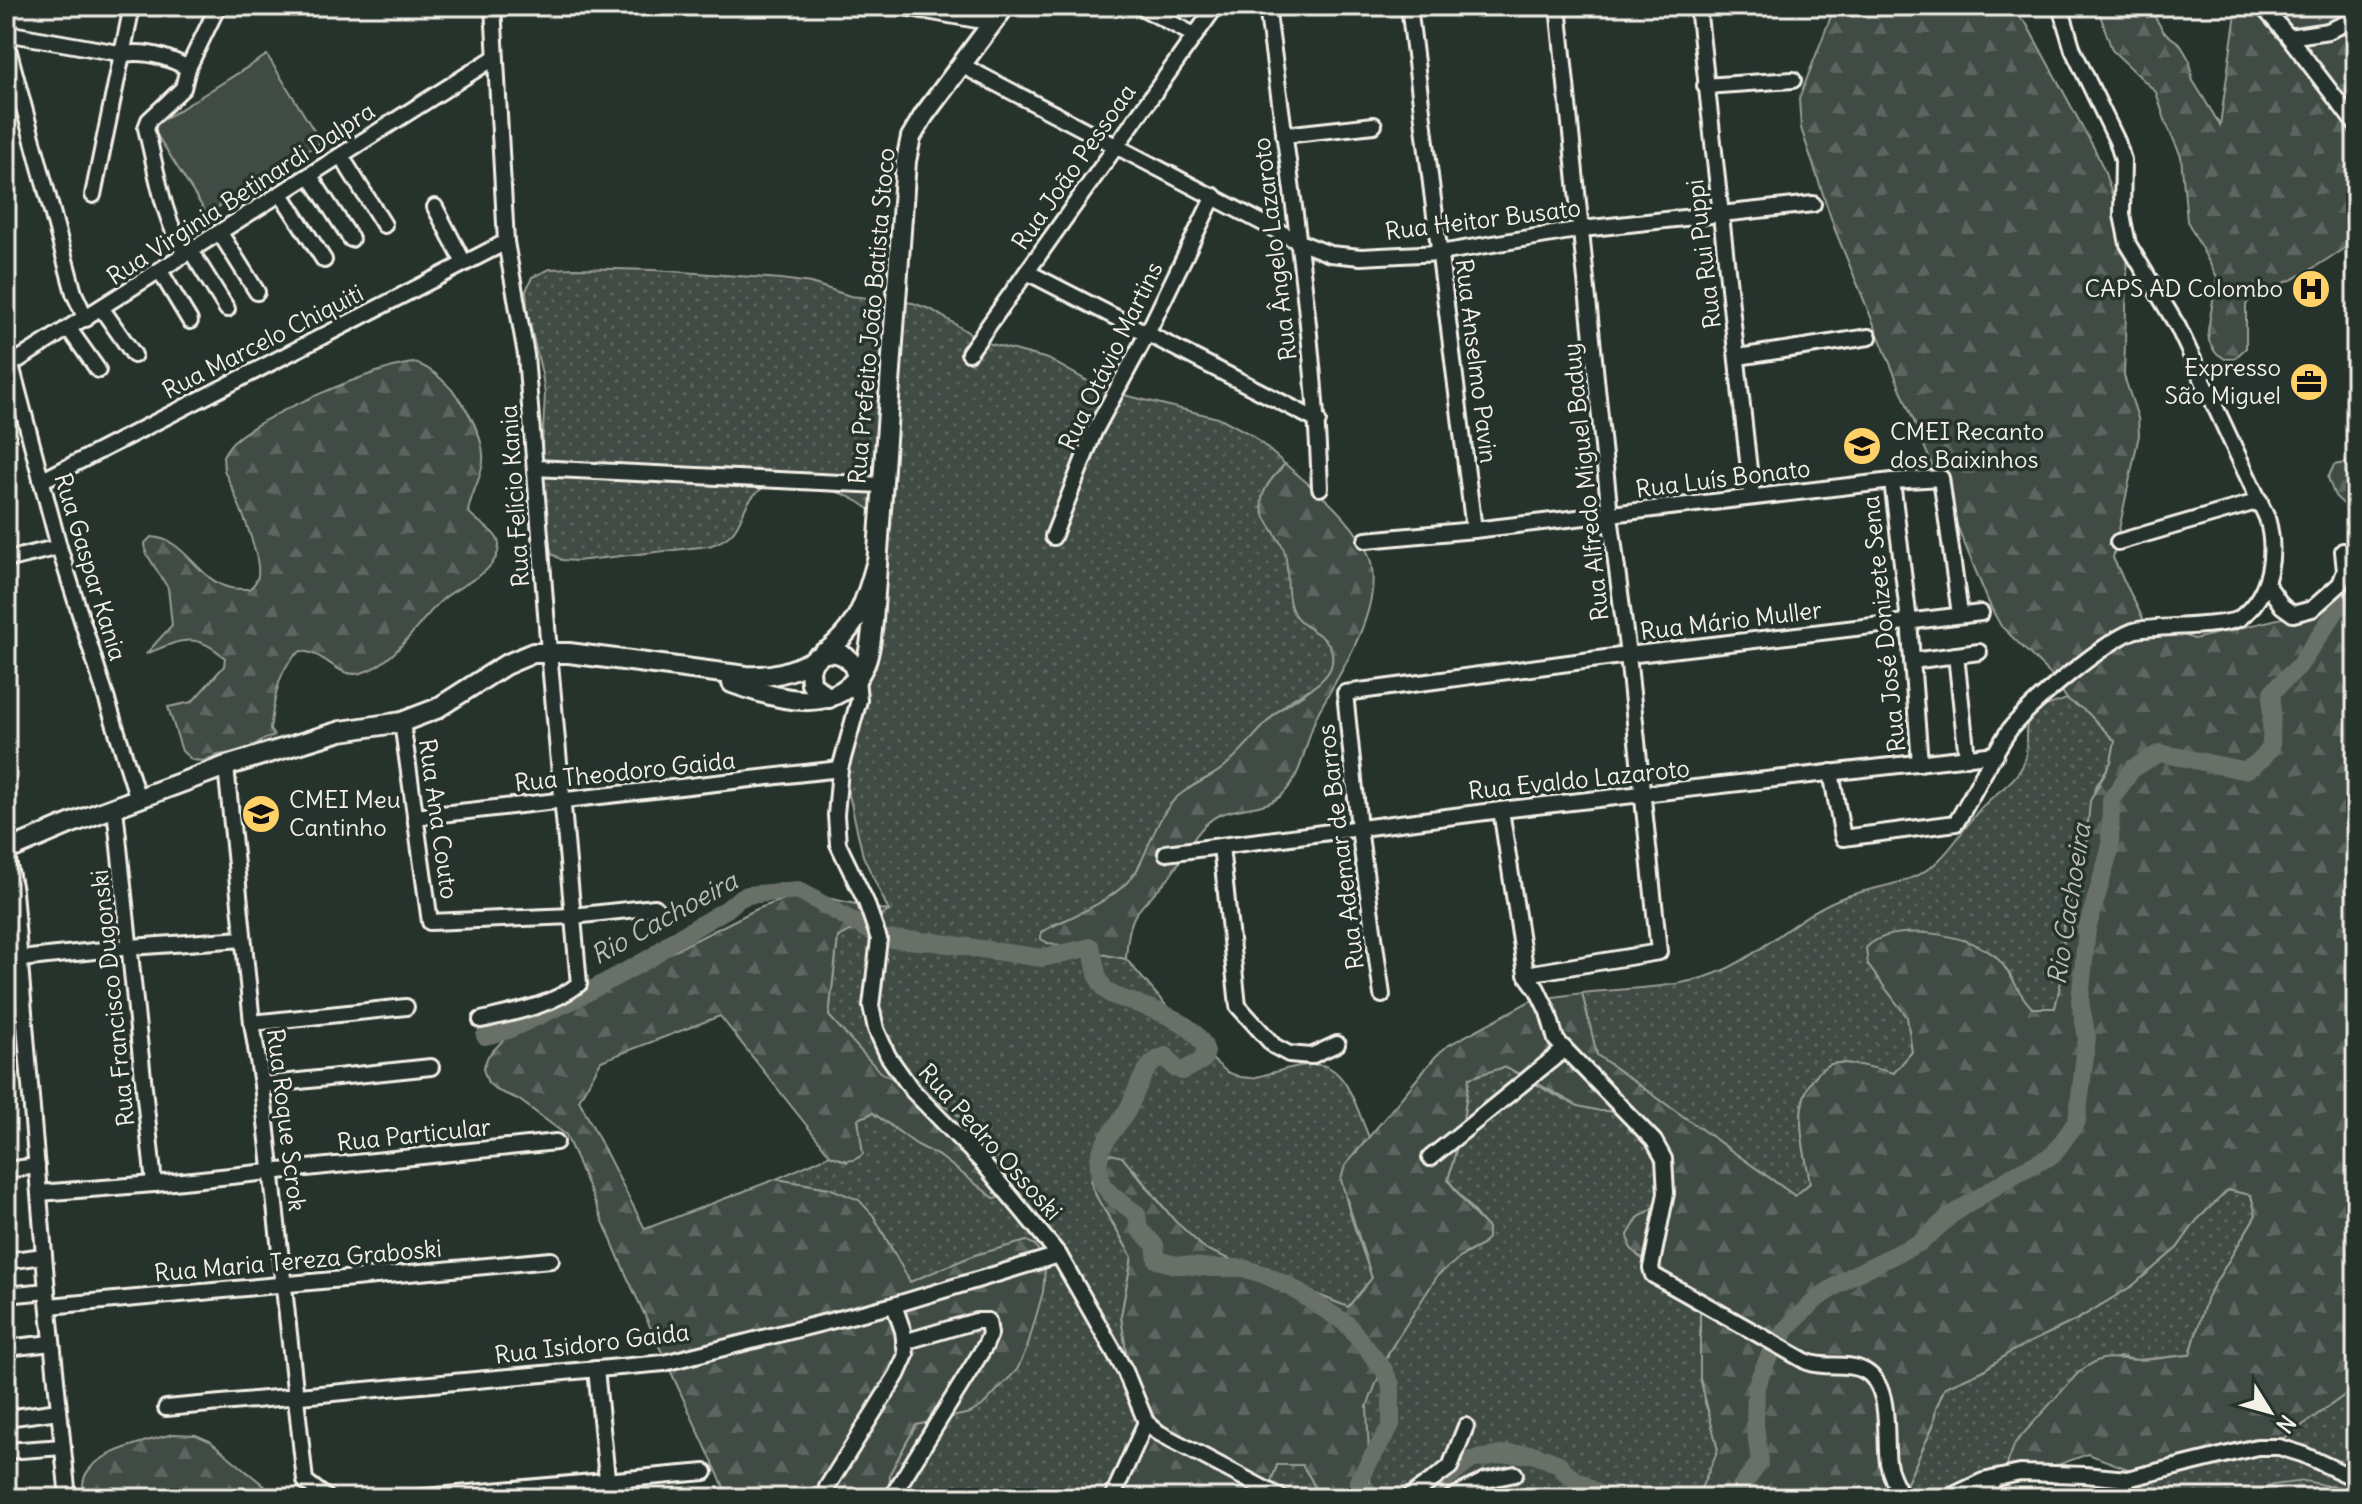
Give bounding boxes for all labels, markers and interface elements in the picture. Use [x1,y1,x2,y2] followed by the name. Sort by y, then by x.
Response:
[1005,78,1142,255] street label: Rua João Pessoaa
[101,95,380,291] street label: Rua Virginia Betinardi Dalpra
[1245,136,1303,362] street label: Rua Ângelo Lazaroto
[841,147,901,485] street label: Rua Prefeito João Batista Stoco
[1679,178,1727,330] street label: Rua Rui Puppi
[1383,192,1582,246] street label: Rua Heitor Busato
[1051,256,1169,455] street label: Rua Otávio Martins
[1450,257,1504,465] street label: Rua Anselmo Pavin
[2290,268,2332,310] hospital icon: CAPS AD Colombo
[2084,273,2283,303] place label: CAPS AD Colombo
[157,277,368,405] street label: Rua Marcelo Chiquiti
[1555,342,1615,623] street label: Rua Alfredo Miguel Baduy
[2165,352,2281,410] place label: Expresso São Miguel
[2288,361,2330,403] office icon: Expresso São Miguel
[493,404,535,588] street label: Rua Felício Kania
[1890,416,2044,474] place label: CMEI Recanto dos Baixinhos
[1841,425,1883,467] school or university icon: CMEI Recanto dos Baixinhos
[1634,452,1812,504] street label: Rua Luís Bonato
[48,469,134,664] street label: Rua Gaspar Kania
[1855,494,1911,754] street label: Rua José Donizete Sena
[1638,594,1824,646] street label: Rua Mário Muller
[1310,723,1370,971] street label: Rua Ademar de Barros
[413,737,465,901] street label: Rua Ana Couto
[513,744,737,798] street label: Rua Theodoro Gaida
[1467,752,1691,806] street label: Rua Evaldo Lazaroto
[289,784,401,842] place label: CMEI Meu Cantinho
[240,793,282,835] school or university icon: CMEI Meu Cantinho
[2039,820,2098,987] water label: Rio Cachoeira
[585,863,744,971] water label: Rio Cachoeira
[84,868,140,1128] street label: Rua Francisco Dugonski
[261,1027,313,1213] street label: Rua Roque Scrok
[913,1057,1069,1226] street label: Rua Pedro Ossoski
[336,1111,492,1157] street label: Rua Particular
[153,1232,443,1288] street label: Rua Maria Tereza Graboski
[493,1316,691,1370] street label: Rua Isidoro Gaida
[2230,1372,2310,1452] north arrow
[2270,1410,2302,1439] text: N

